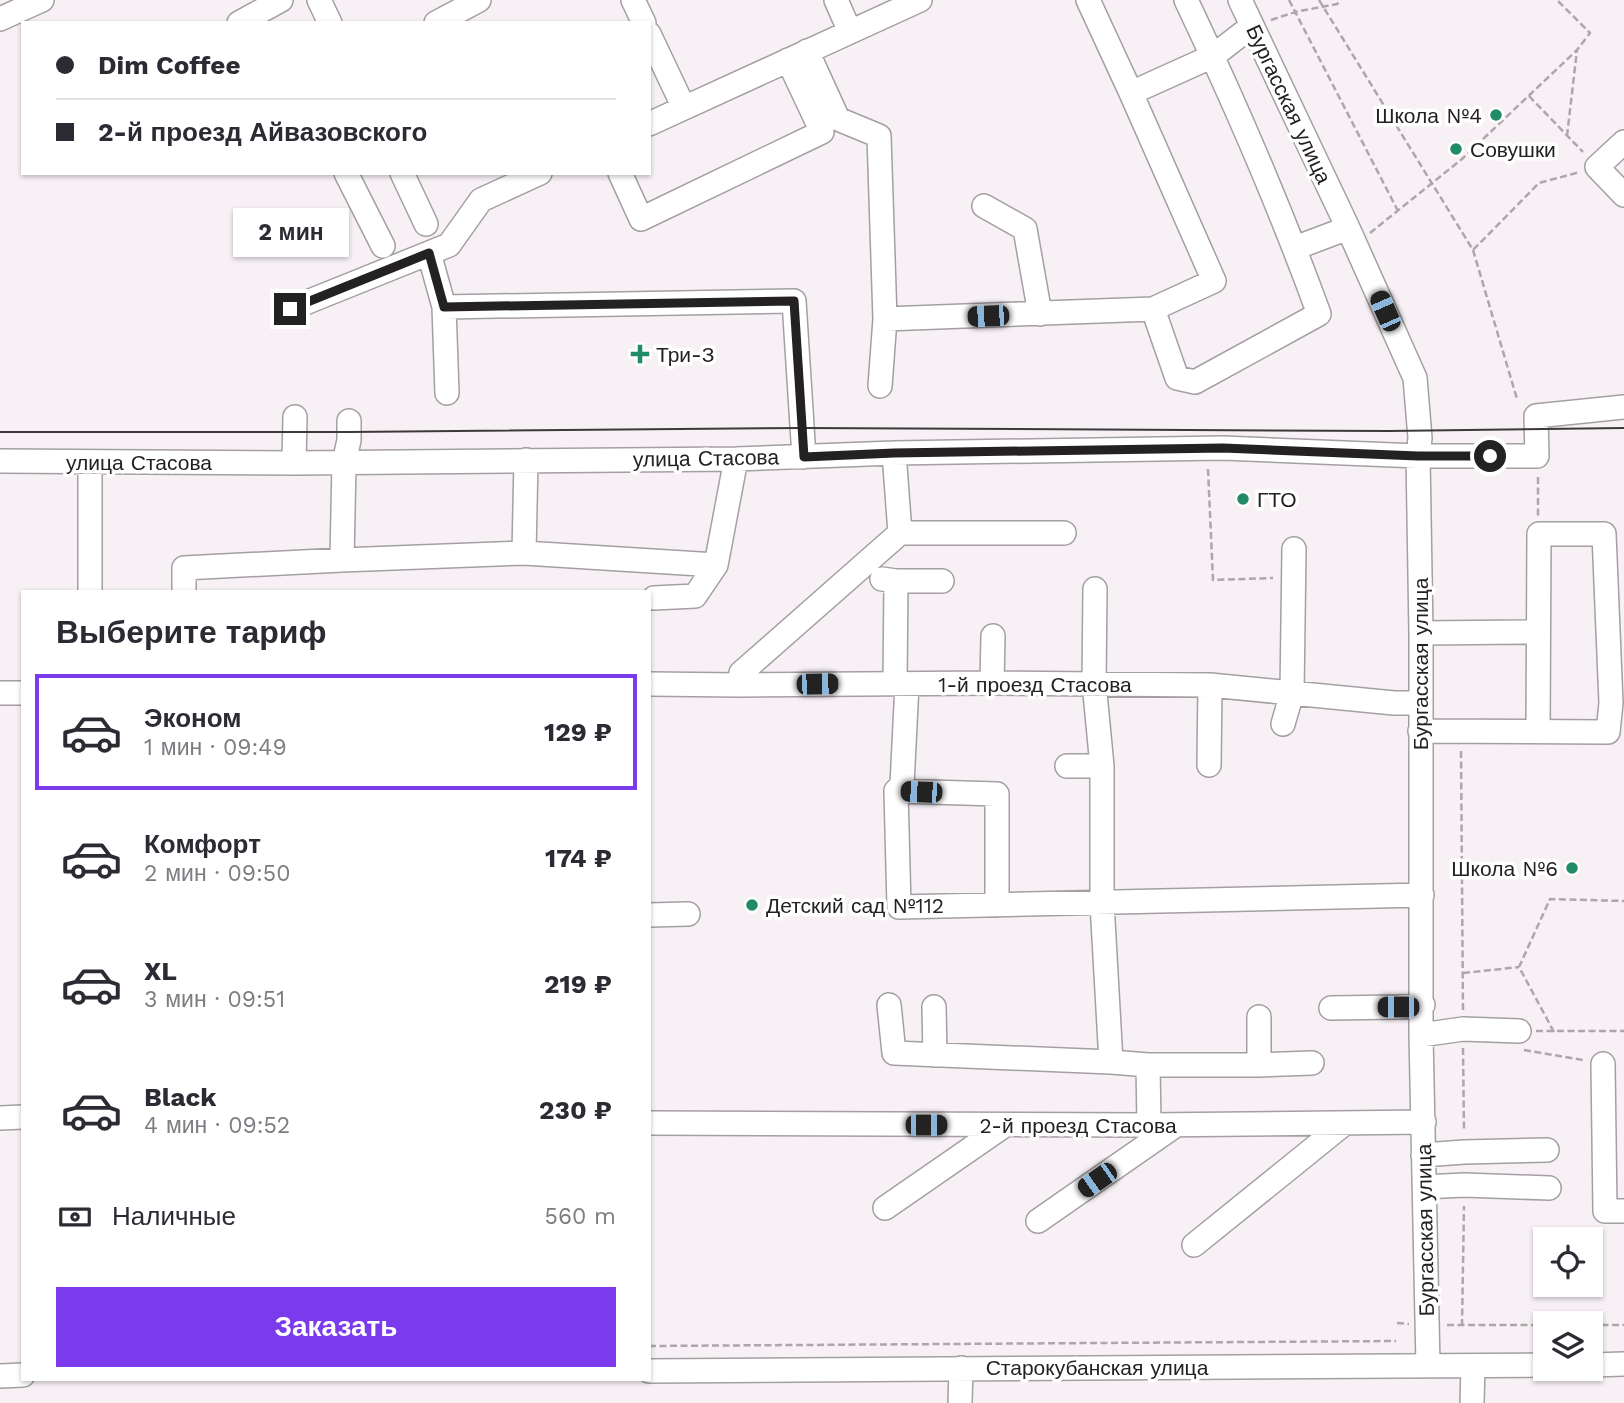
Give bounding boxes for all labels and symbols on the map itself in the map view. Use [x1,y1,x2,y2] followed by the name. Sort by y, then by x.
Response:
[1241,20,1337,188] street label: Бургасская улица
[1375,103,1482,128] place label: Школа №4
[1488,107,1504,123] marker: Школа №4
[1470,137,1556,162] place label: Совушки
[1448,141,1464,157] marker: Совушки
[232,208,348,256] callout: 2 мин
[1367,288,1404,334] car
[274,293,306,325] route end
[967,305,1010,327] car
[656,342,714,367] place label: Три-З
[630,344,650,364] marker: Три-З
[1474,440,1506,472] route start
[633,444,780,472] street label: улица Стасова
[66,450,212,475] street label: улица Стасова
[1257,487,1297,512] place label: ГТО
[1235,491,1251,507] marker: ГТО
[1408,577,1433,750] street label: Бургасская улица
[938,672,1132,697] street label: 1-й проезд Стасова
[796,673,839,695] car
[900,781,943,803] car
[1451,856,1558,881] place label: Школа №6
[1564,860,1580,876] marker: Школа №6
[766,893,944,918] place label: Детский сад №112
[744,897,760,913] marker: Детский сад №112
[1378,997,1420,1018] car
[979,1113,1177,1138] street label: 2-й проезд Стасова
[906,1115,948,1136] car
[1411,1143,1439,1317] street label: Бургасская улица
[1074,1159,1121,1201] car
[986,1355,1209,1380] street label: Старокубанская улица

